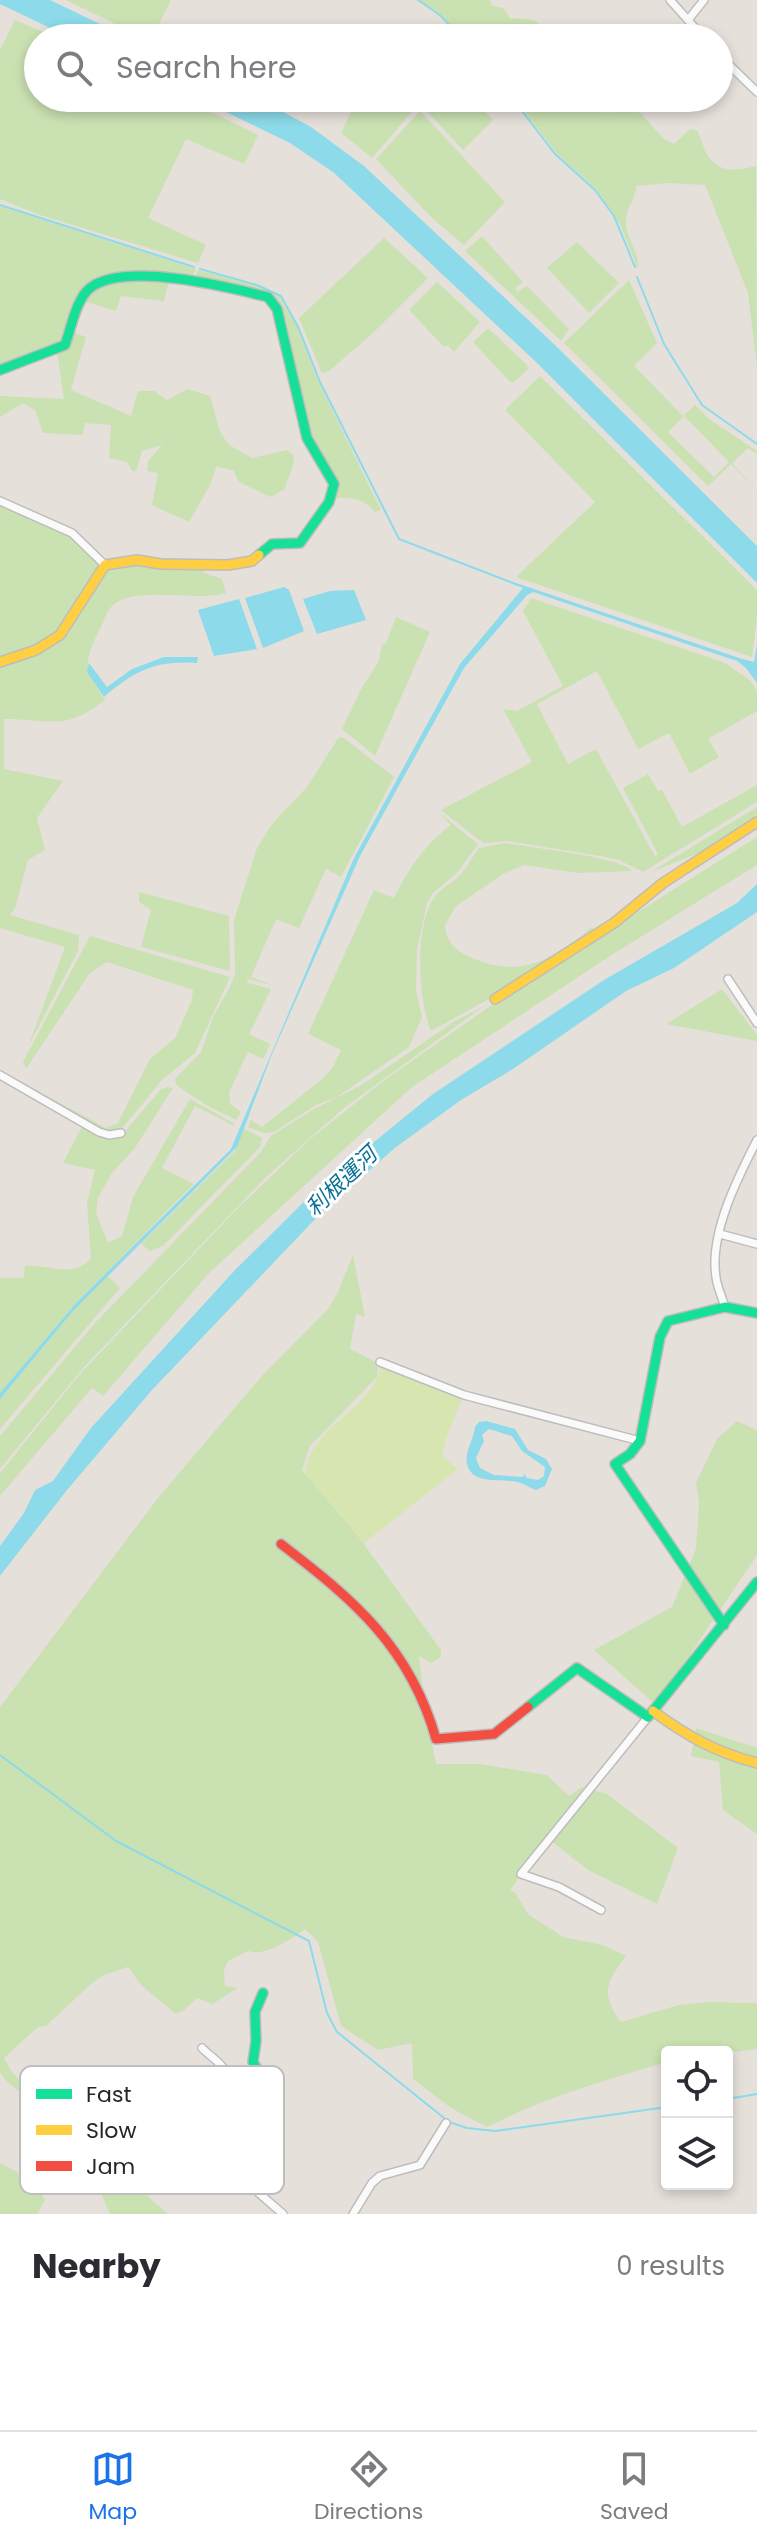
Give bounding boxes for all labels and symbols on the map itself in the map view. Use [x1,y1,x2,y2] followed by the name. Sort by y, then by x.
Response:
[299,1137,387,1223] water label: 利根運河
[20,2066,284,2194] legend
[86,2079,131,2110] text: Fast
[86,2115,136,2146] text: Slow
[86,2151,135,2182] text: Jam

